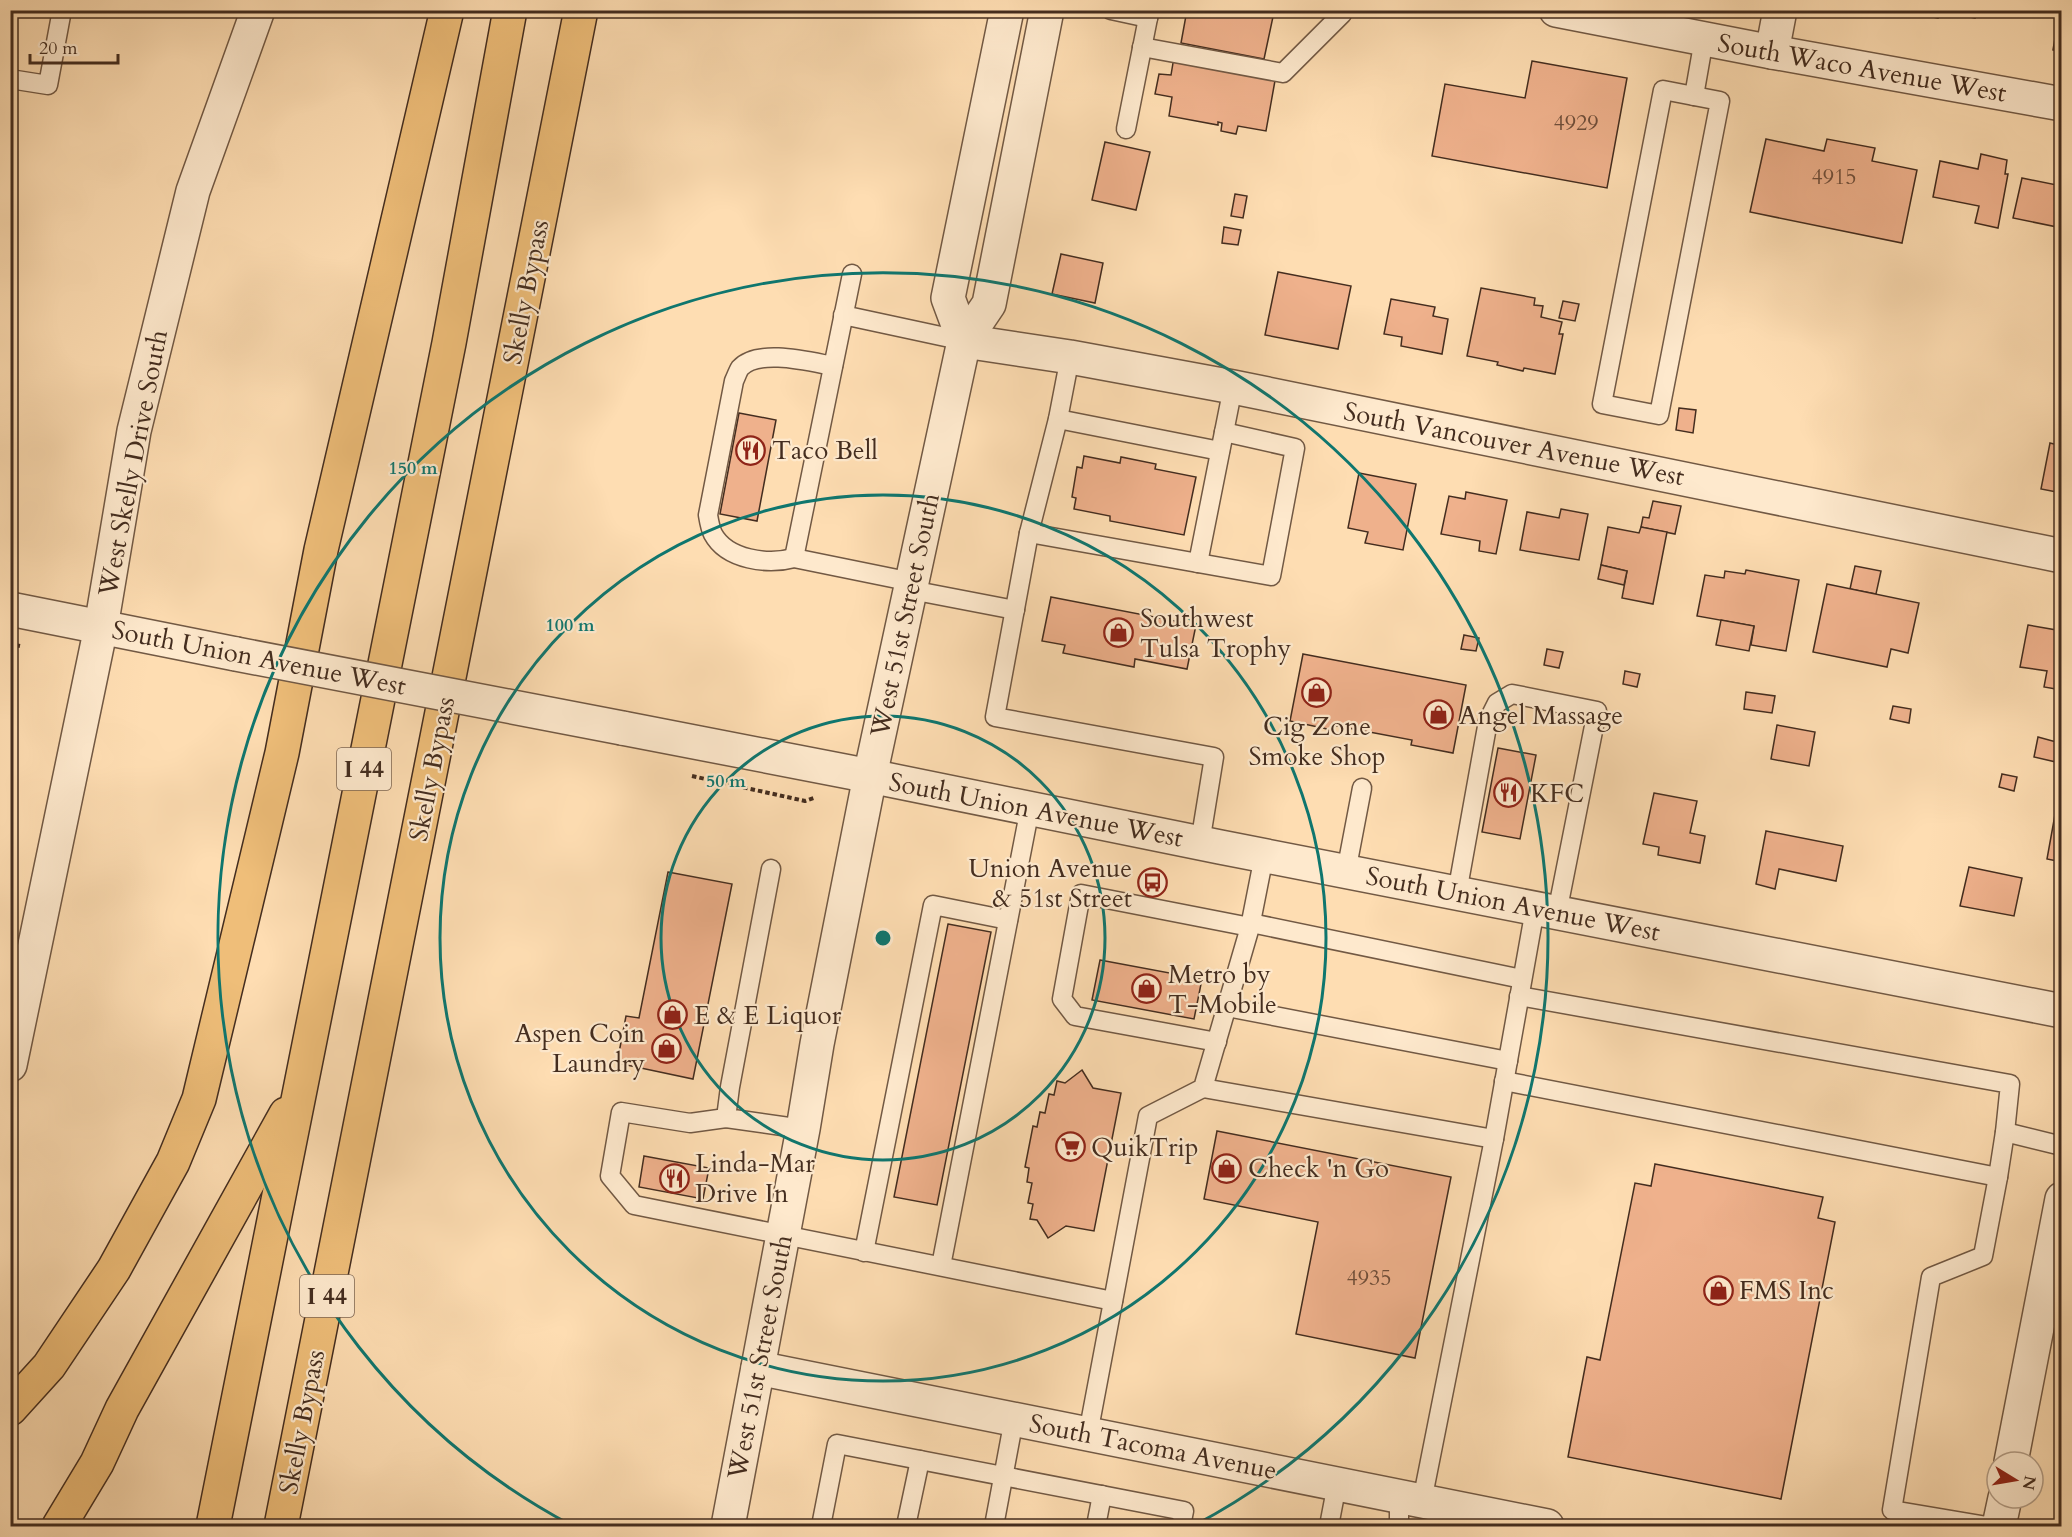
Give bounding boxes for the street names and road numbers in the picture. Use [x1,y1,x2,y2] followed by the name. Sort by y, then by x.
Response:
[1715,25,2009,111] street label: South Waco Avenue West
[495,217,557,367] street label: Skelly Bypass
[90,327,176,600] street label: West Skelly Drive South
[1341,394,1687,494] street label: South Vancouver Avenue West
[862,490,948,741] street label: West 51st Street South
[109,612,409,704] street label: South Union Avenue West
[401,694,463,844] street label: Skelly Bypass
[337,748,391,790] road number: I 44
[886,764,1186,856] street label: South Union Avenue West
[1363,858,1663,950] street label: South Union Avenue West
[719,1232,801,1483] street label: West 51st Street South
[300,1275,354,1317] road number: I 44
[271,1347,333,1497] street label: Skelly Bypass
[1026,1406,1280,1488] street label: South Tacoma Avenue

